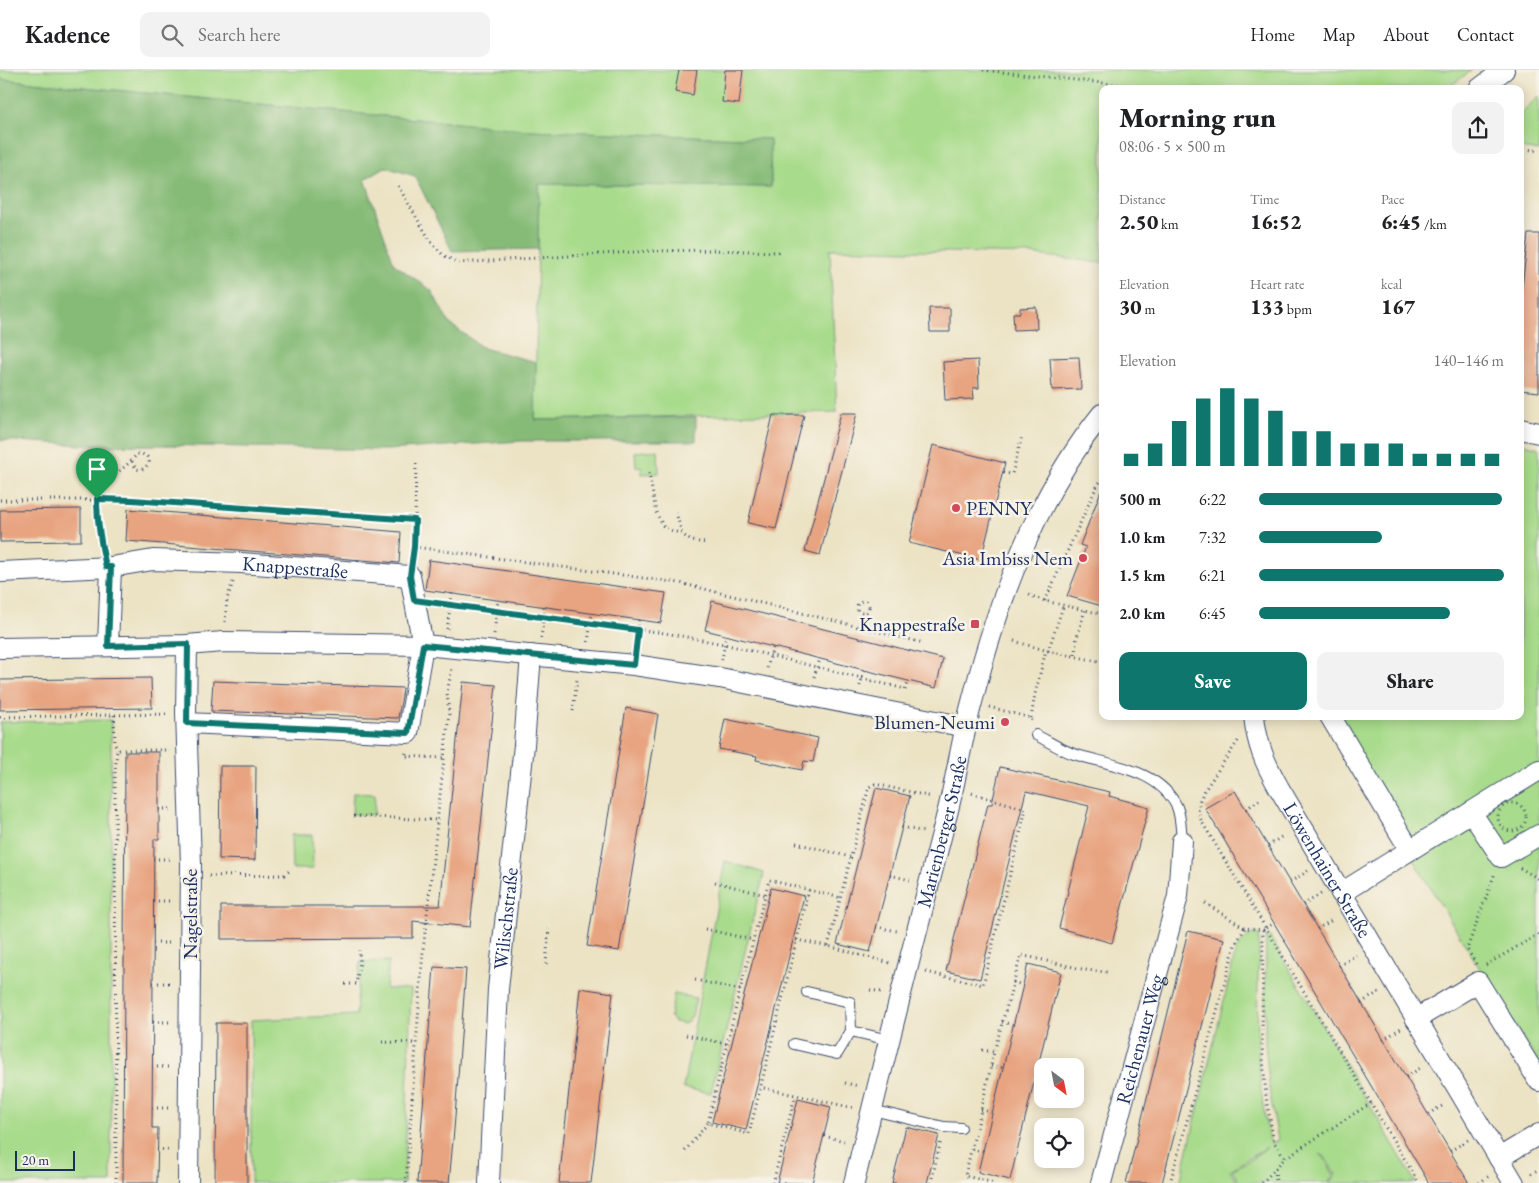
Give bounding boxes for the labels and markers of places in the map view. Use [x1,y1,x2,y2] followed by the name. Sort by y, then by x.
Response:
[76,448,118,499] pin
[966,495,1033,521] place label: PENNY
[950,502,962,514] marker: PENNY
[941,545,1073,571] place label: Asia Imbiss Nem
[1077,552,1089,564] marker: Asia Imbiss Nem
[859,611,965,637] place label: Knappestraße
[969,618,981,630] marker: Knappestraße
[874,709,995,735] place label: Blumen-Neumi
[999,716,1011,728] marker: Blumen-Neumi

